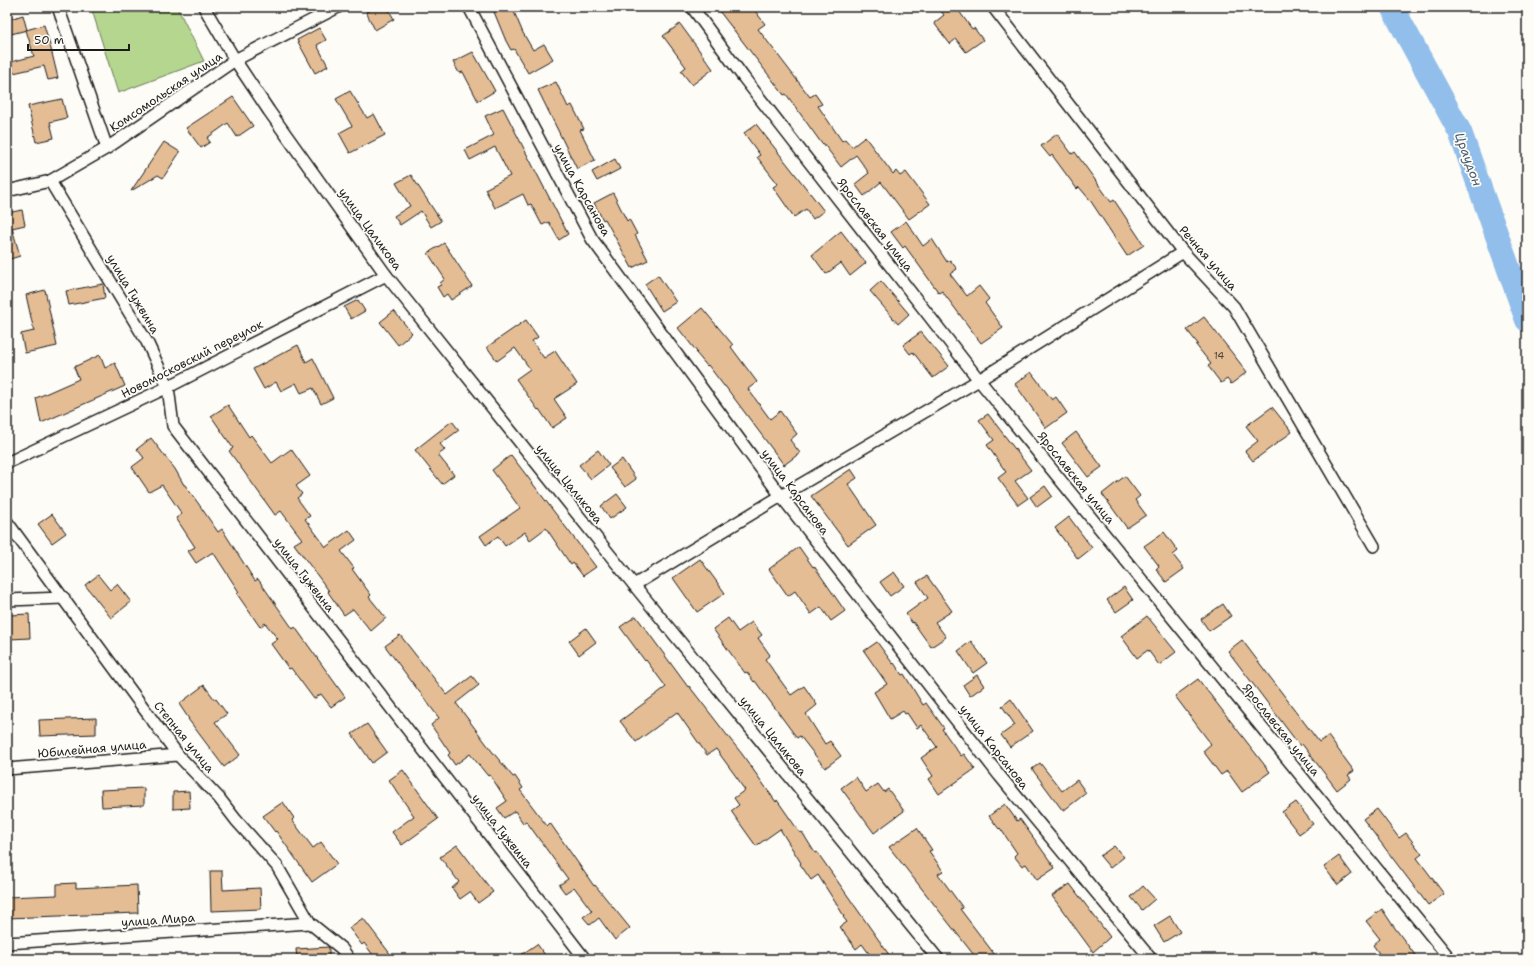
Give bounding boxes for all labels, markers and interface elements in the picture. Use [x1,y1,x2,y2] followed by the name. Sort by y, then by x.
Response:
[28,26,129,52] scale bar
[34,32,64,48] text: 50 m
[107,48,226,136] street label: Комсомольская улица
[1451,130,1486,189] water label: Цраудон
[550,141,614,240] street label: улица Карсанова
[834,175,917,275] street label: Ярославская улица
[335,185,406,274] street label: улица Цаликова
[1175,222,1241,294] street label: Речная улица
[103,251,163,337] street label: улица Гужвина
[118,316,266,402] street label: Новомосковский переулок
[1214,349,1224,362] house number: 14
[1034,429,1119,528] street label: Ярославская улица
[532,441,606,528] street label: улица Цаликова
[757,446,833,539] street label: улица Карсанова
[270,535,338,616] street label: улица Гужвина
[1239,681,1324,780] street label: Ярославская улица
[736,693,810,780] street label: улица Цаликова
[150,698,218,776] street label: Степная улица
[956,701,1032,793] street label: улица Карсанова
[37,736,148,762] street label: Юбилейная улица
[468,791,536,872] street label: улица Гужвина
[121,909,196,931] street label: улица Мира

